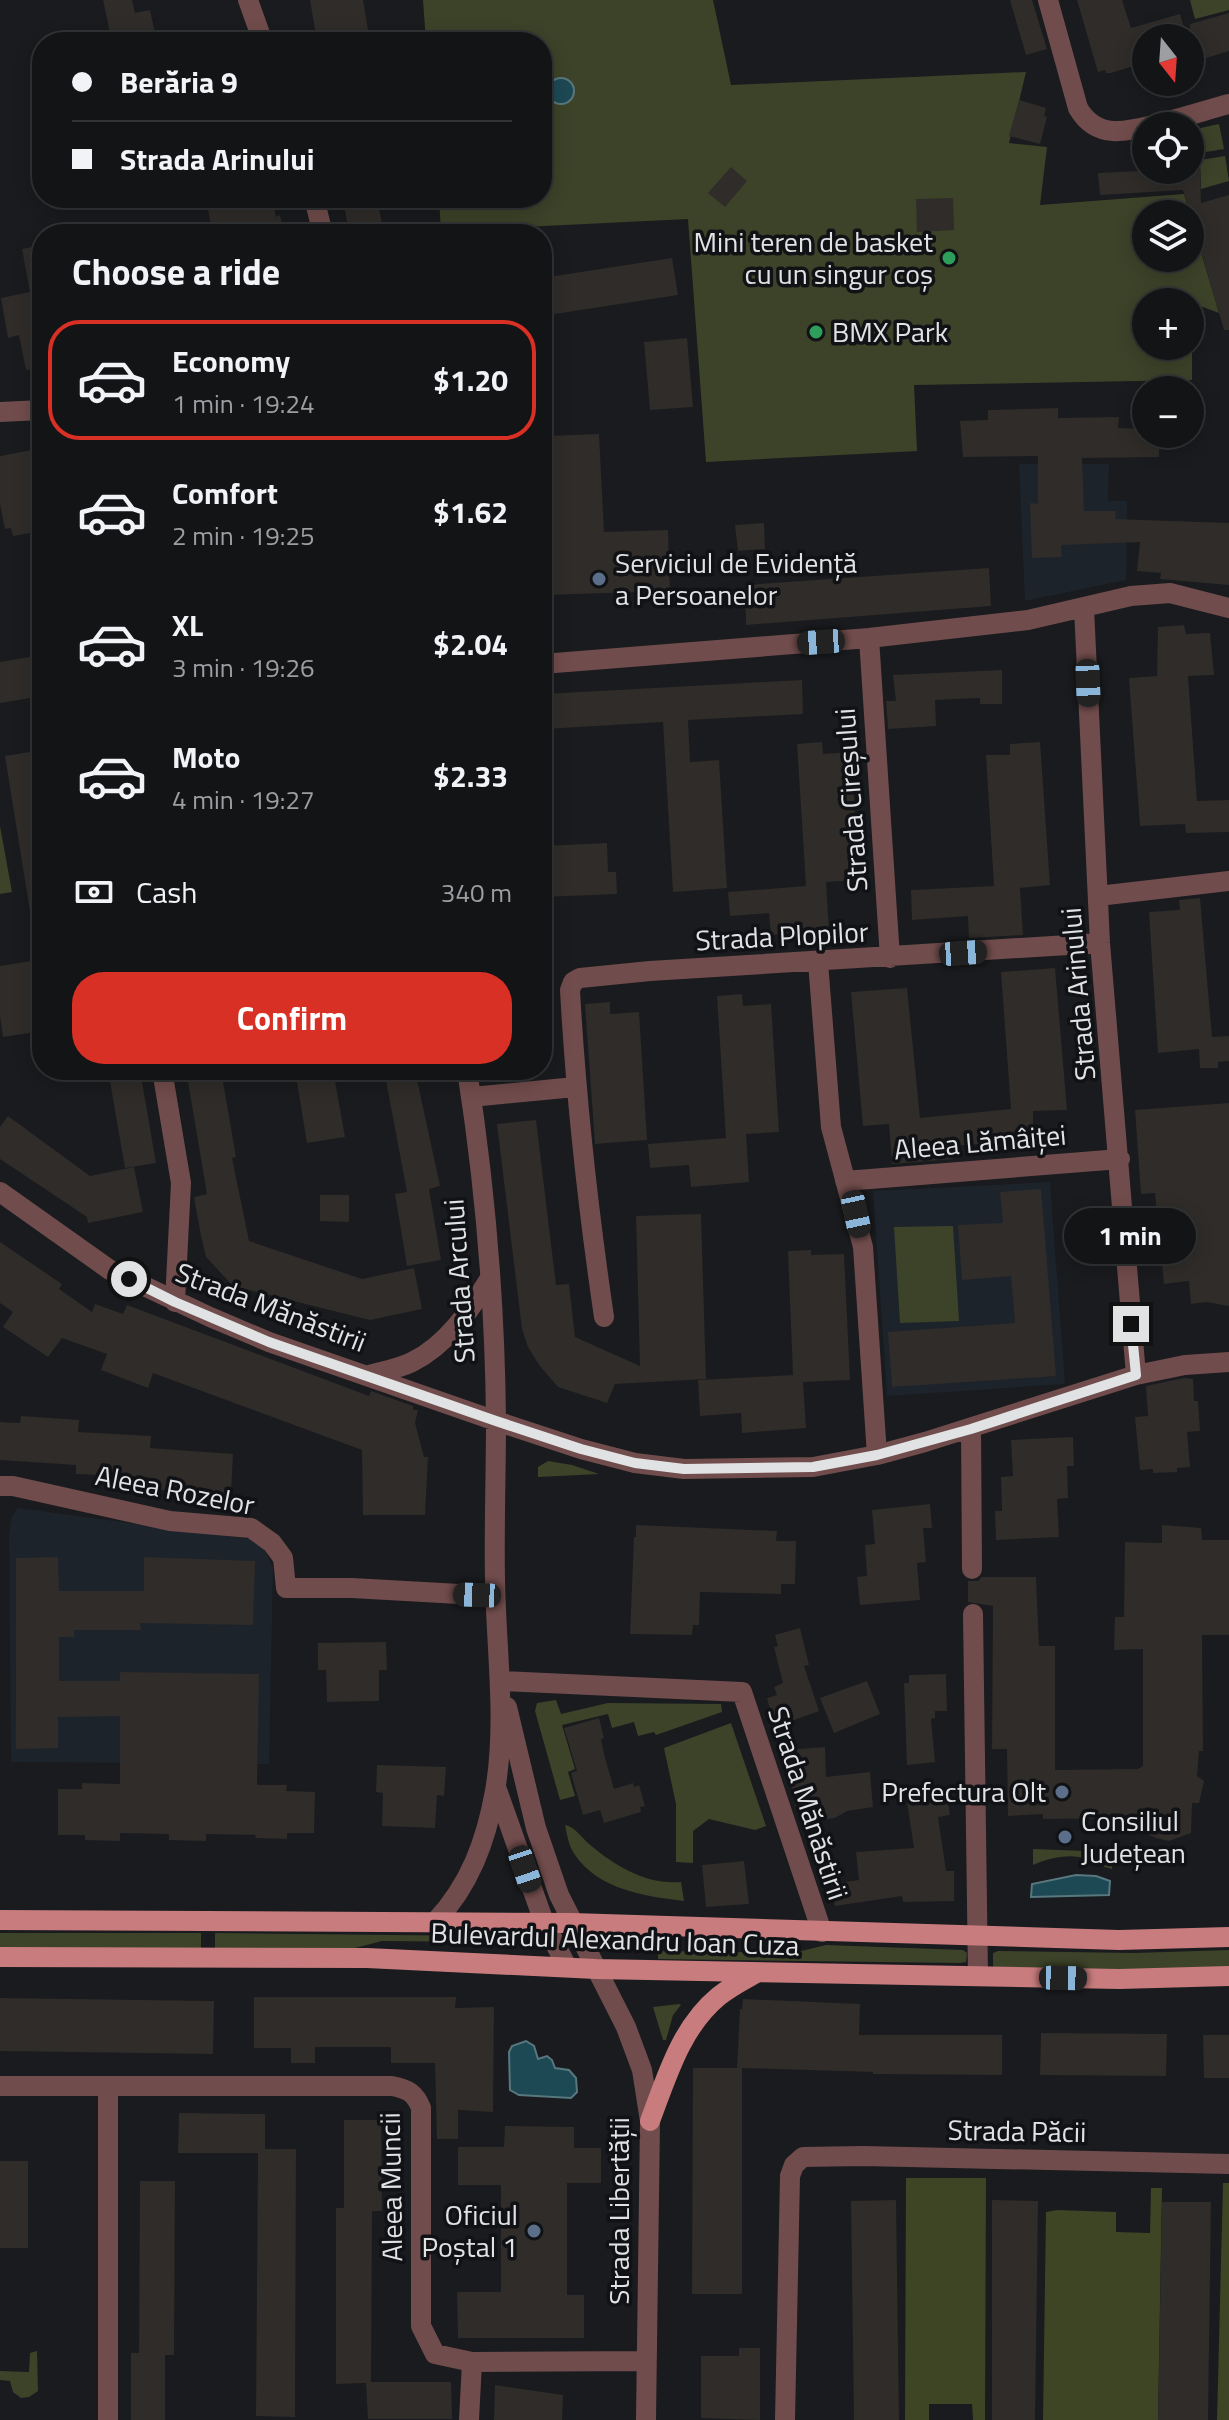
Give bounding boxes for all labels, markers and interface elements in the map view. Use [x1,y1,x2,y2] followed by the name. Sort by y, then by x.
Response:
[1132,24,1204,96] north arrow
[1132,24,1204,448] map controls
[120,59,238,105] text: Berăria 9
[1132,112,1204,184] button: locate
[120,136,315,182] text: Strada Arinului
[1132,200,1204,272] button: layers
[693,220,933,295] place label: Mini teren de basket cu un singur coș
[72,244,280,299] text: Choose a ride
[940,249,958,267] marker: Mini teren de basket cu un singur coș
[1132,288,1204,360] button: +
[832,310,948,353] place label: BMX Park
[807,323,825,341] marker: BMX Park
[172,338,290,384] text: Economy
[76,344,148,416] icon: car
[433,357,508,403] text: $1.20
[1132,376,1204,448] button: −
[172,384,315,423] text: 1 min · 19:24
[172,470,278,516] text: Comfort
[76,476,148,548] icon: car
[433,489,508,535] text: $1.62
[172,516,315,555] text: 2 min · 19:25
[615,541,857,616] place label: Serviciul de Evidență a Persoanelor
[590,570,608,588] marker: Serviciul de Evidență a Persoanelor
[172,602,203,648] text: XL
[76,608,148,680] icon: car
[433,621,508,667] text: $2.04
[796,628,846,656] car
[172,648,315,687] text: 3 min · 19:26
[1075,659,1101,707] car
[823,707,878,893] street label: Strada Cireșului
[172,734,240,780] text: Moto
[76,740,148,812] icon: car
[433,753,508,799] text: $2.33
[172,780,315,819] text: 4 min · 19:27
[136,869,197,915] text: Cash
[72,870,116,914] icon: cash
[441,873,512,912] text: 340 m
[1049,906,1106,1082] street label: Strada Arinului
[694,909,870,962] street label: Strada Plopilor
[938,939,988,967] car
[72,972,512,1064] button: Confirm
[892,1113,1068,1170] street label: Aleea Lămâiței
[839,1188,873,1240] car
[431,1198,486,1364] street label: Strada Arcului
[1065,1208,1197,1264] callout: 1 min
[1098,1216,1162,1255] text: 1 min
[170,1250,373,1363] street label: Strada Mănăstirii
[111,1261,147,1297] route start
[1113,1306,1149,1342] route end
[92,1453,259,1526] street label: Aleea Rozelor
[453,1582,501,1608] car
[757,1701,860,1905] street label: Strada Mănăstirii
[881,1770,1046,1813] place label: Prefectura Olt
[1053,1783,1071,1801] marker: Prefectura Olt
[1081,1799,1186,1874] place label: Consiliul Județean
[1056,1828,1074,1846] marker: Consiliul Județean
[506,1842,544,1896] car
[430,1911,800,1966] street label: Bulevardul Alexandru Ioan Cuza
[1039,1966,1087,1990] car
[947,2108,1087,2153] street label: Strada Păcii
[368,2112,413,2262] street label: Aleea Muncii
[597,2117,640,2305] street label: Strada Libertății
[422,2193,518,2268] place label: Oficiul Poștal 1
[525,2222,543,2240] marker: Oficiul Poștal 1

